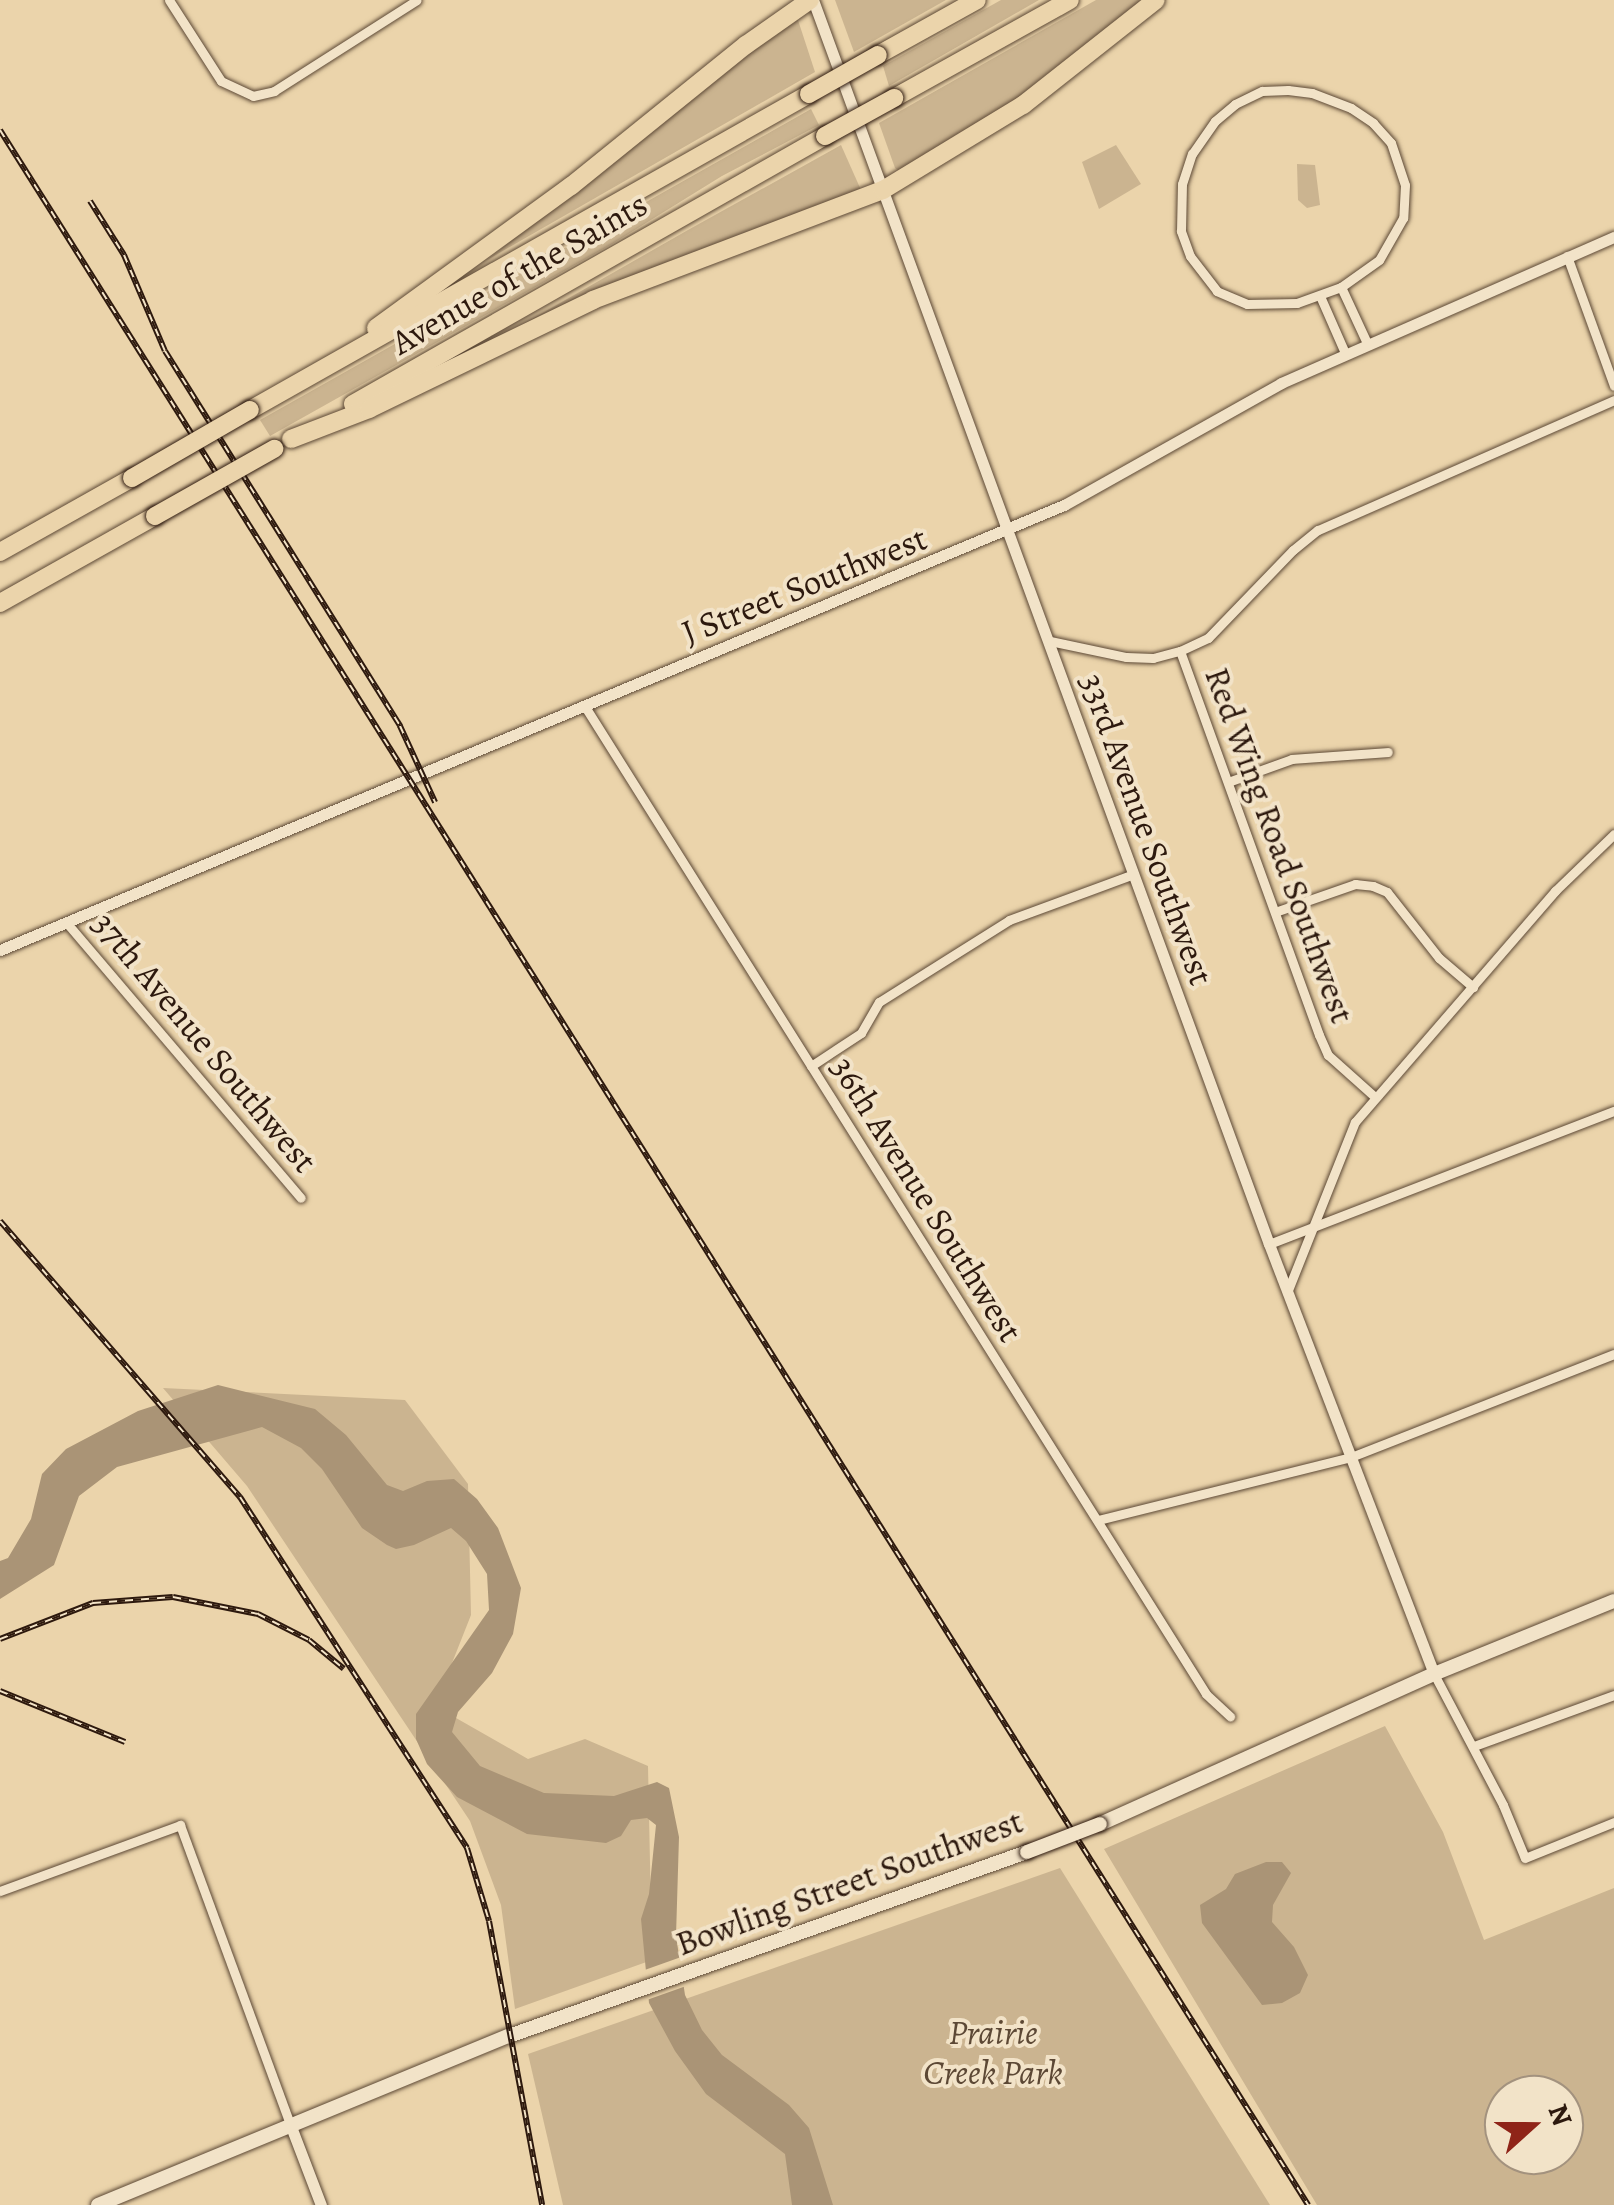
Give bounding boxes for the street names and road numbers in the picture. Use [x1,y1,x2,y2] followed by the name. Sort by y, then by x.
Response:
[383,183,655,363] street label: Avenue of the Saints
[675,517,933,653] street label: J Street Southwest
[1196,661,1364,1029] street label: Red Wing Road Southwest
[1071,668,1223,990] street label: 33rd Avenue Southwest
[84,903,326,1181] street label: 37th Avenue Southwest
[822,1049,1032,1349] street label: 36th Avenue Southwest
[670,1800,1028,1964] street label: Bowling Street Southwest

